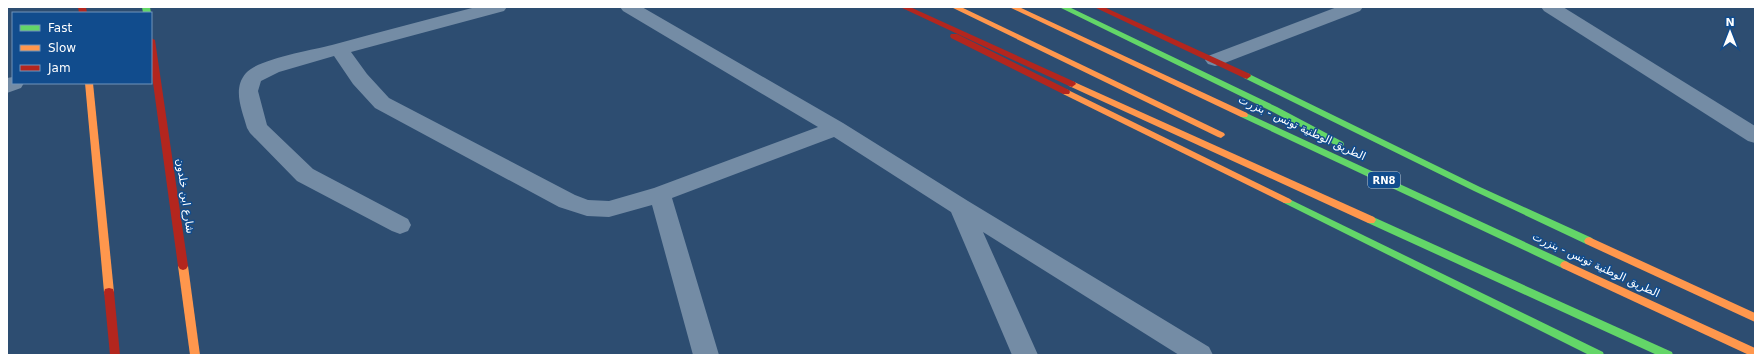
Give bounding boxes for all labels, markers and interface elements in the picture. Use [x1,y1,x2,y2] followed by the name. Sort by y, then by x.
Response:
[12,12,152,84] legend
[1710,12,1750,52] north arrow
[1725,16,1735,29] text: N
[48,21,72,35] text: Fast
[48,41,76,55] text: Slow
[47,61,71,75] text: Jam
[1236,93,1368,164] street label: الطريق الوطنية تونس - بنزرت
[173,158,197,234] street label: شارع ابن خلدون
[1368,172,1400,188] road number: RN8
[1530,230,1662,301] street label: الطريق الوطنية تونس - بنزرت

